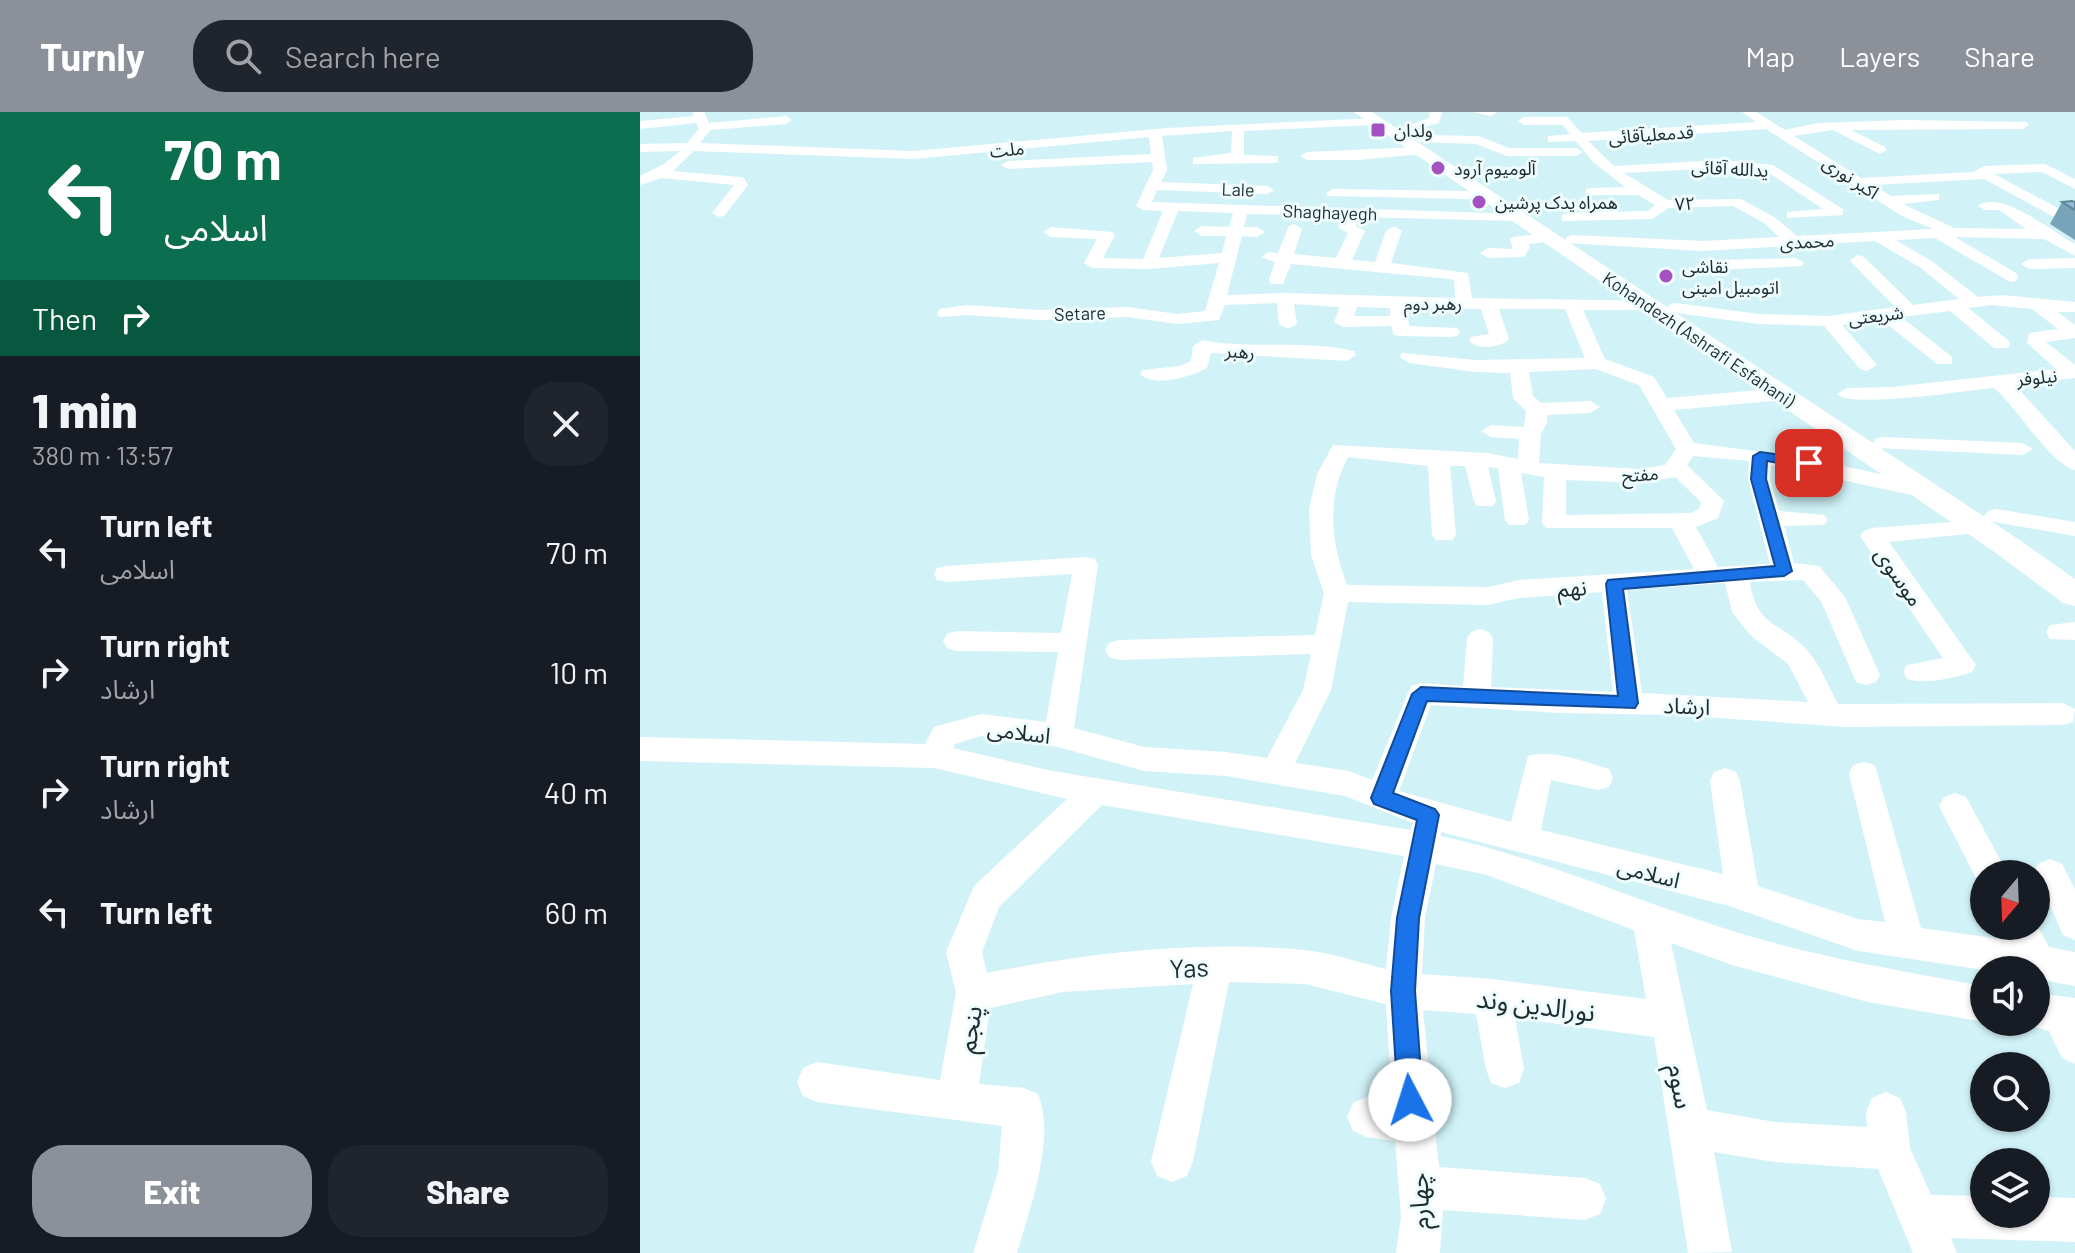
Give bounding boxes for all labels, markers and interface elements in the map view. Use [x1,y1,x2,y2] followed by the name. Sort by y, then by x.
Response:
[193,20,753,92] search box
[40,33,145,79] text: Turnly
[221,34,265,78] icon: search
[285,38,441,74] text: Search here
[1745,39,1795,73] text: Map
[1839,39,1920,73] text: Layers
[1964,39,2035,73] text: Share
[1394,119,1433,142] place label: ولدان
[1608,120,1694,149] street label: قدمعلیآقائی
[1369,121,1387,139] marker: ولدان
[164,124,282,191] text: 70 m
[989,136,1025,162] street label: ملت
[32,144,136,248] icon: left
[1818,151,1883,204] street label: اکبر نوری
[1691,155,1769,182] street label: یدالله آقائی
[1454,157,1537,183] place label: آلومیوم آرود
[1429,159,1447,177] marker: آلومیوم آرود
[1221,177,1255,201] street label: Lale
[1495,191,1618,214] place label: همراه یدک پرشین
[1674,191,1696,215] street label: ۷۲
[1470,193,1488,211] marker: همراه یدک پرشین
[1282,199,1378,225] street label: Shaghayegh
[164,205,268,248] text: اسلامی
[1779,229,1835,254] street label: محمدی
[1682,255,1779,299] place label: نقاشی اتومبیل امینی
[1599,266,1799,412] street label: Kohandezh (Ashrafi Esfahani)
[1657,267,1675,285] marker: نقاشی اتومبیل امینی
[1404,292,1462,318] street label: رهبر دوم
[113,296,157,340] icon: right
[32,300,97,336] text: Then
[1054,301,1106,325] street label: Setare
[1847,301,1905,330] street label: شریعتی
[1223,339,1255,364] street label: رهبر
[2015,364,2058,391] street label: نیلوفر
[32,380,138,438] text: 1 min
[524,382,608,466] button: close
[1775,429,1843,497] pin
[32,439,173,470] text: 380 m · 13:57
[1787,441,1831,485] icon: arrive
[1621,462,1659,489] street label: مفتح
[100,507,213,543] text: Turn left
[32,530,76,574] icon: left
[546,534,608,570] text: 70 m
[1870,541,1930,611] street label: موسوی
[100,553,175,584] text: اسلامی
[1557,573,1588,606] street label: نهم
[100,627,230,663] text: Turn right
[32,650,76,694] icon: right
[550,654,608,690] text: 10 m
[100,673,155,704] text: ارشاد
[1663,691,1711,721] street label: ارشاد
[986,714,1052,749] street label: اسلامی
[100,747,230,783] text: Turn right
[32,770,76,814] icon: right
[544,774,608,810] text: 40 m
[100,793,155,824] text: ارشاد
[1615,852,1683,893] street label: اسلامی
[1970,860,2050,940] north arrow
[1970,860,2050,1228] map controls
[32,890,76,934] icon: left
[100,894,213,930] text: Turn left
[545,894,608,930] text: 60 m
[1169,950,1209,984] street label: Yas
[1970,956,2050,1036] button: sound
[1475,981,1597,1028] street label: نورالدین وند
[949,1003,993,1056] street label: پنجم
[1970,1052,2050,1132] button: search
[1368,1058,1452,1142] position arrow
[1657,1061,1702,1112] street label: سوم
[32,1145,312,1237] button: Exit
[328,1145,608,1237] button: Share
[1970,1148,2050,1228] button: layers
[1402,1172,1440,1230] street label: چهارم

